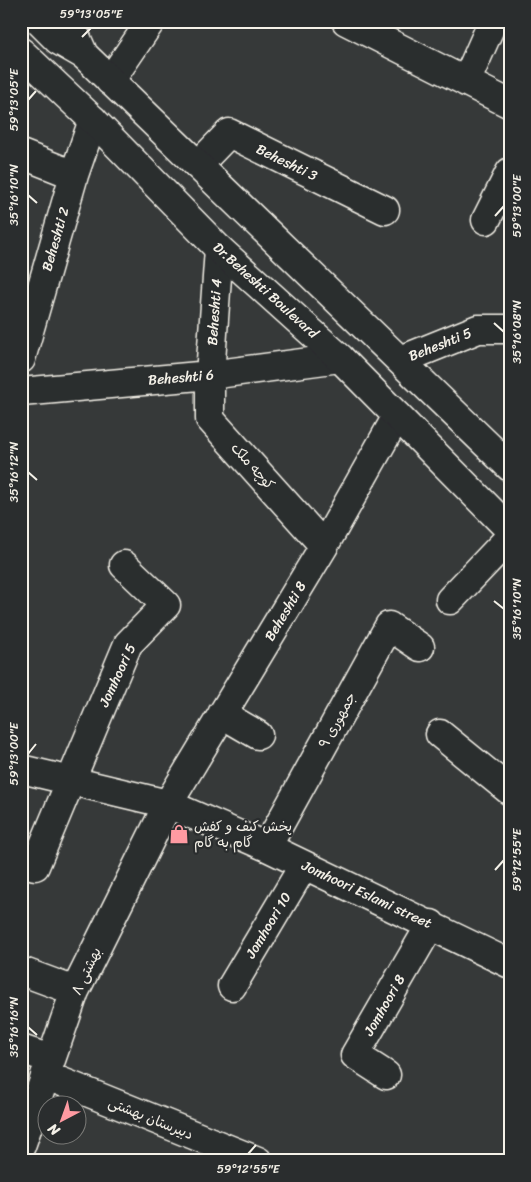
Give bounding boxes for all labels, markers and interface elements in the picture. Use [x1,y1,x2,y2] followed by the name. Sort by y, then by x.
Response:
[60,3,124,25] text: 59°13'05"E
[3,67,25,131] text: 59°13'05"E
[252,137,322,188] street label: Beheshti 3
[3,164,25,226] text: 35°16'10"N
[506,173,528,237] text: 59°13'00"E
[34,204,77,274] street label: Beheshti 2
[207,236,326,346] street label: Dr.Beheshti Boulevard
[200,278,229,346] street label: Beheshti 4
[506,300,528,364] text: 35°16'08"N
[405,320,476,369] street label: Beheshti 5
[147,362,215,393] street label: Beheshti 6
[224,437,281,496] street label: کوچه ملک
[3,441,25,502] text: 35°16'12"N
[258,576,314,646] street label: Beheshti 8
[506,578,528,640] text: 35°16'10"N
[91,639,143,712] street label: Jomhoori 5
[312,687,363,753] street label: جمهوری ۹
[3,721,25,785] text: 59°13'00"E
[194,814,292,855] place label: پخش کیف و کفش گام به گام
[168,823,190,845] shop icon: پخش کیف و کفش گام به گام
[506,827,528,891] text: 59°12'55"E
[297,853,436,936] street label: Jomhoori Eslami street
[238,887,298,964] street label: Jomhoori 10
[64,943,109,1000] street label: بهشتی ۸
[356,969,412,1042] street label: Jomhoori 8
[3,996,25,1057] text: 35°16'16"N
[105,1090,197,1147] street label: دبیرستان بهشتی
[38,1094,88,1144] north arrow
[42,1117,66,1143] text: N
[217,1158,281,1180] text: 59°12'55"E

